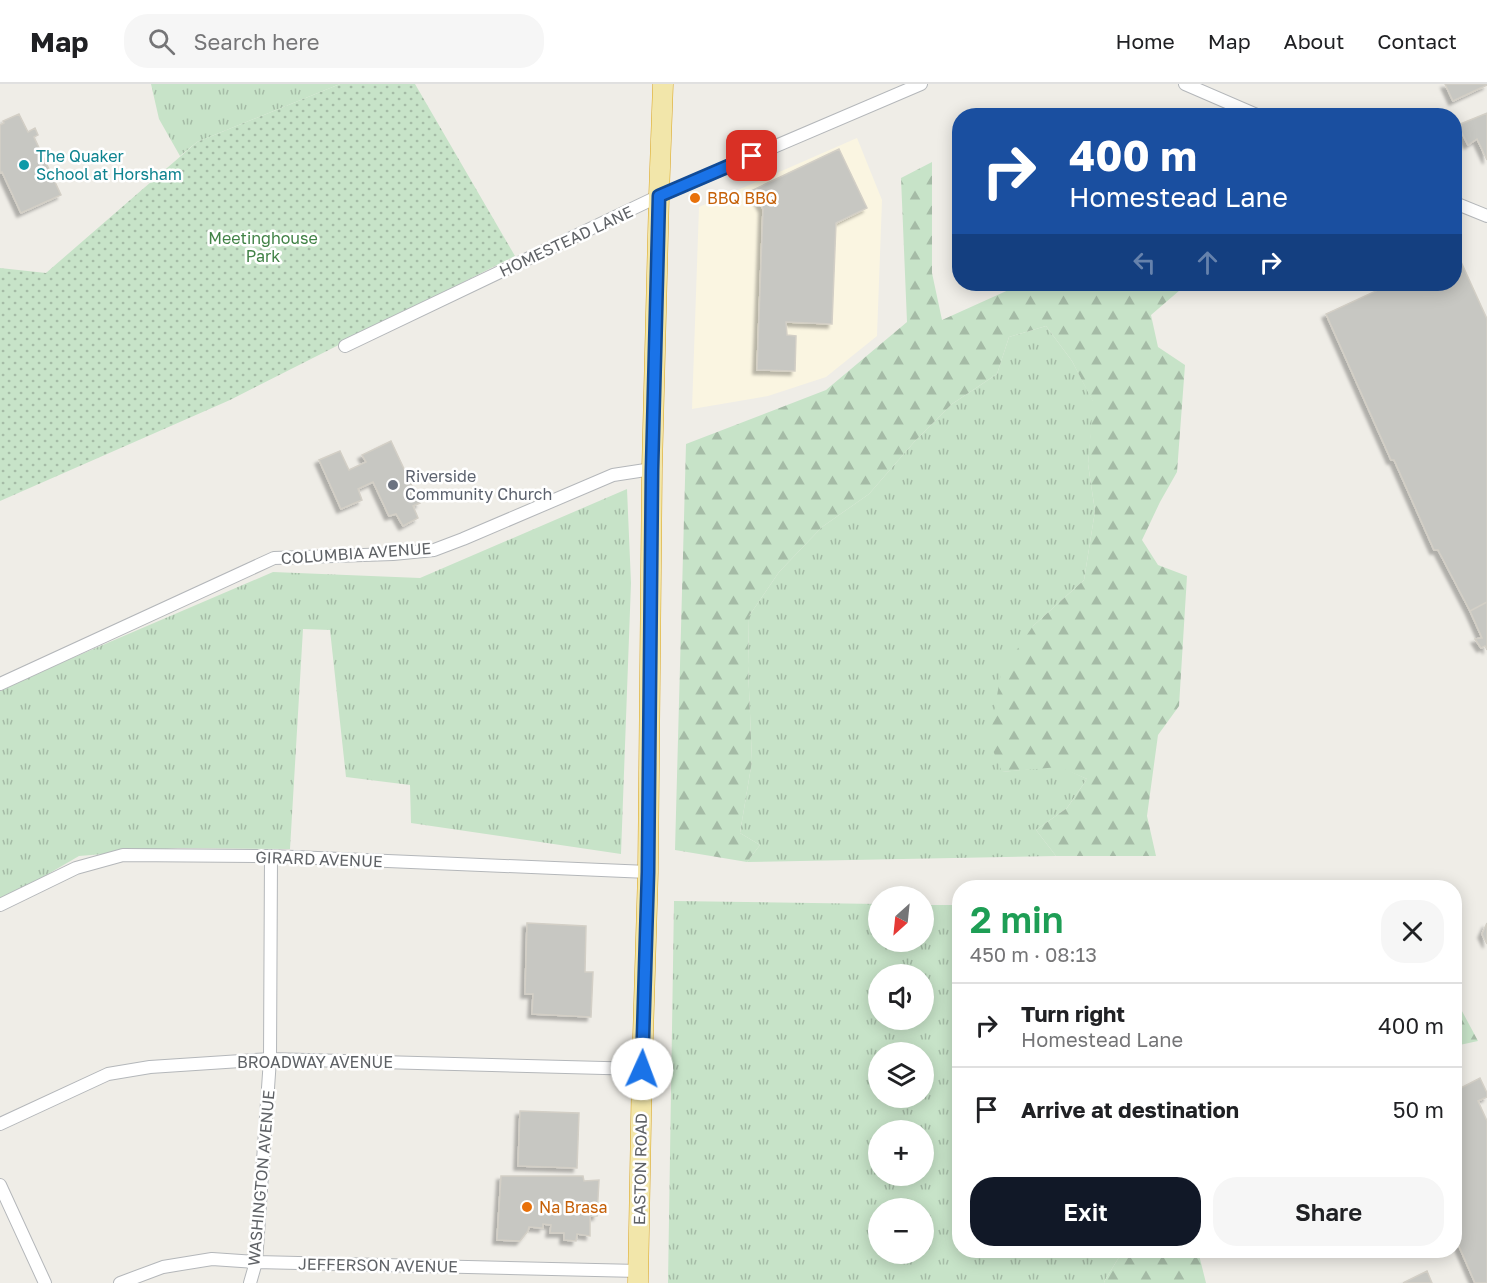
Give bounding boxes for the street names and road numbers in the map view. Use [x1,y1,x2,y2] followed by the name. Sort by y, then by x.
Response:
[496,201,636,281] street label: HOMESTEAD LANE
[280,538,432,568] street label: COLUMBIA AVENUE
[255,847,383,871] street label: GIRARD AVENUE
[237,1052,393,1072] street label: BROADWAY AVENUE
[243,1089,279,1267] street label: WASHINGTON AVENUE
[629,1113,651,1225] street label: EASTON ROAD
[298,1254,458,1276] street label: JEFFERSON AVENUE

